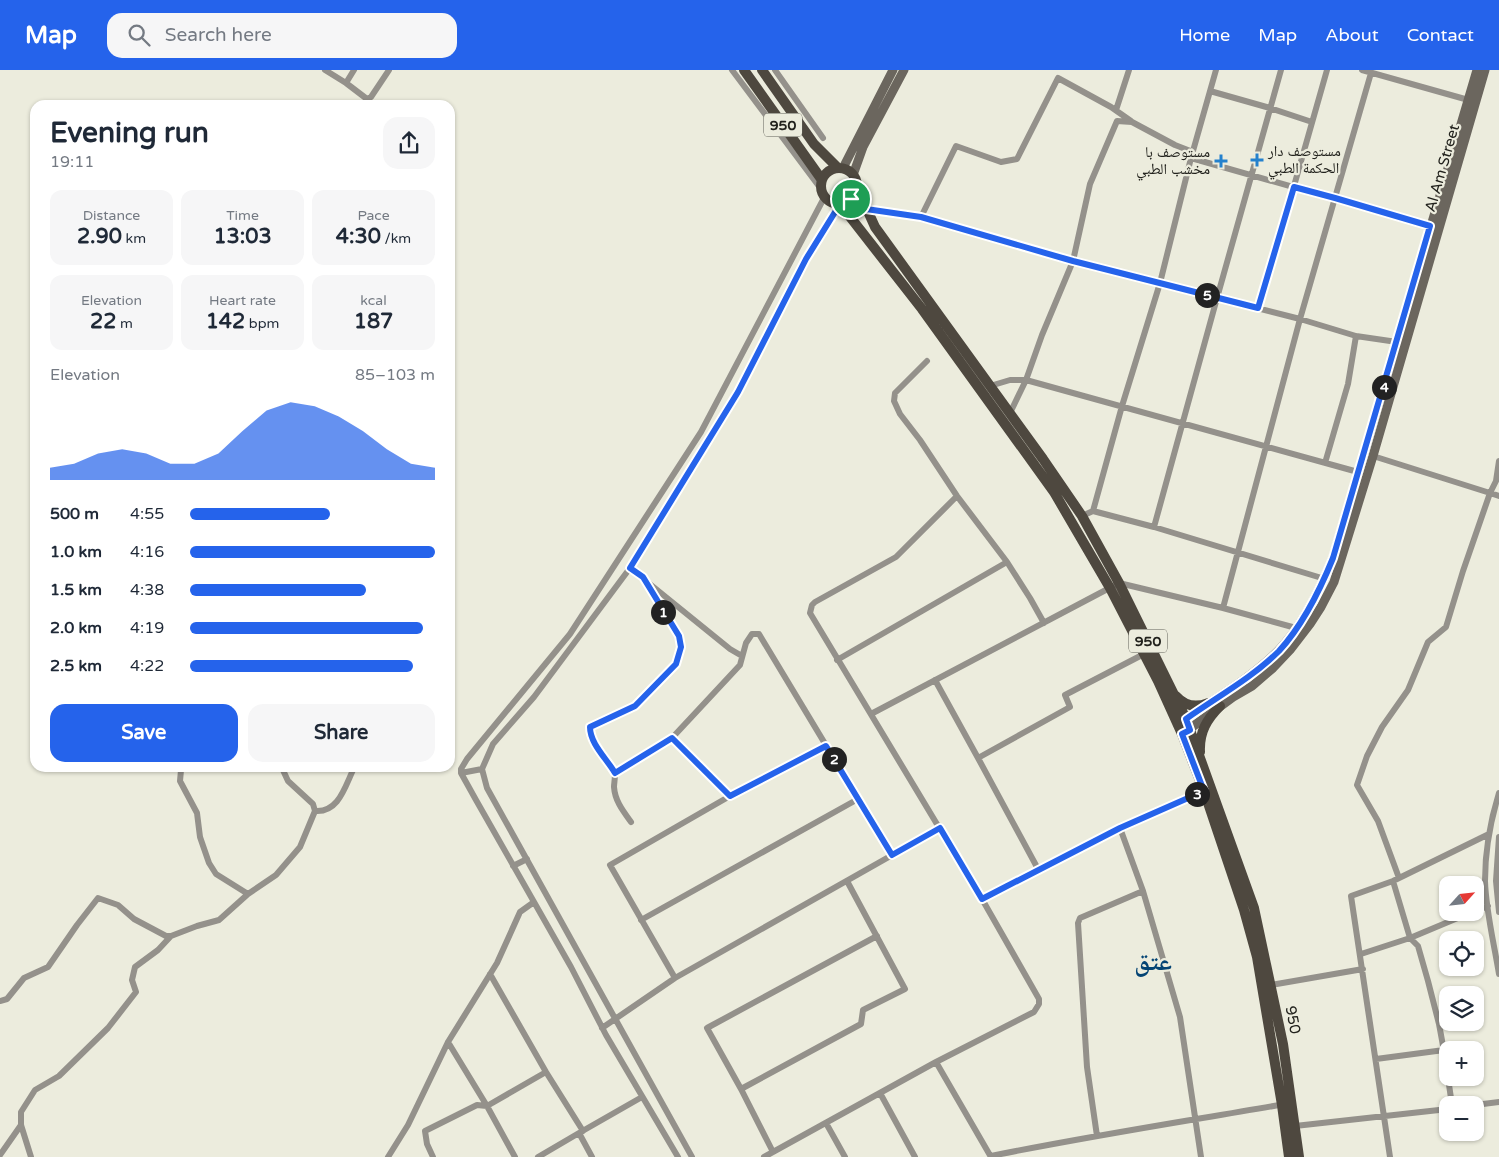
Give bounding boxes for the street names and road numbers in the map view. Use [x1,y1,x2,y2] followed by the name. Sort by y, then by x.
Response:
[764,114,802,136] road number: 950
[1421,122,1463,214] street label: Al Am Street
[1129,630,1167,652] road number: 950
[1281,1004,1305,1036] street label: 950

